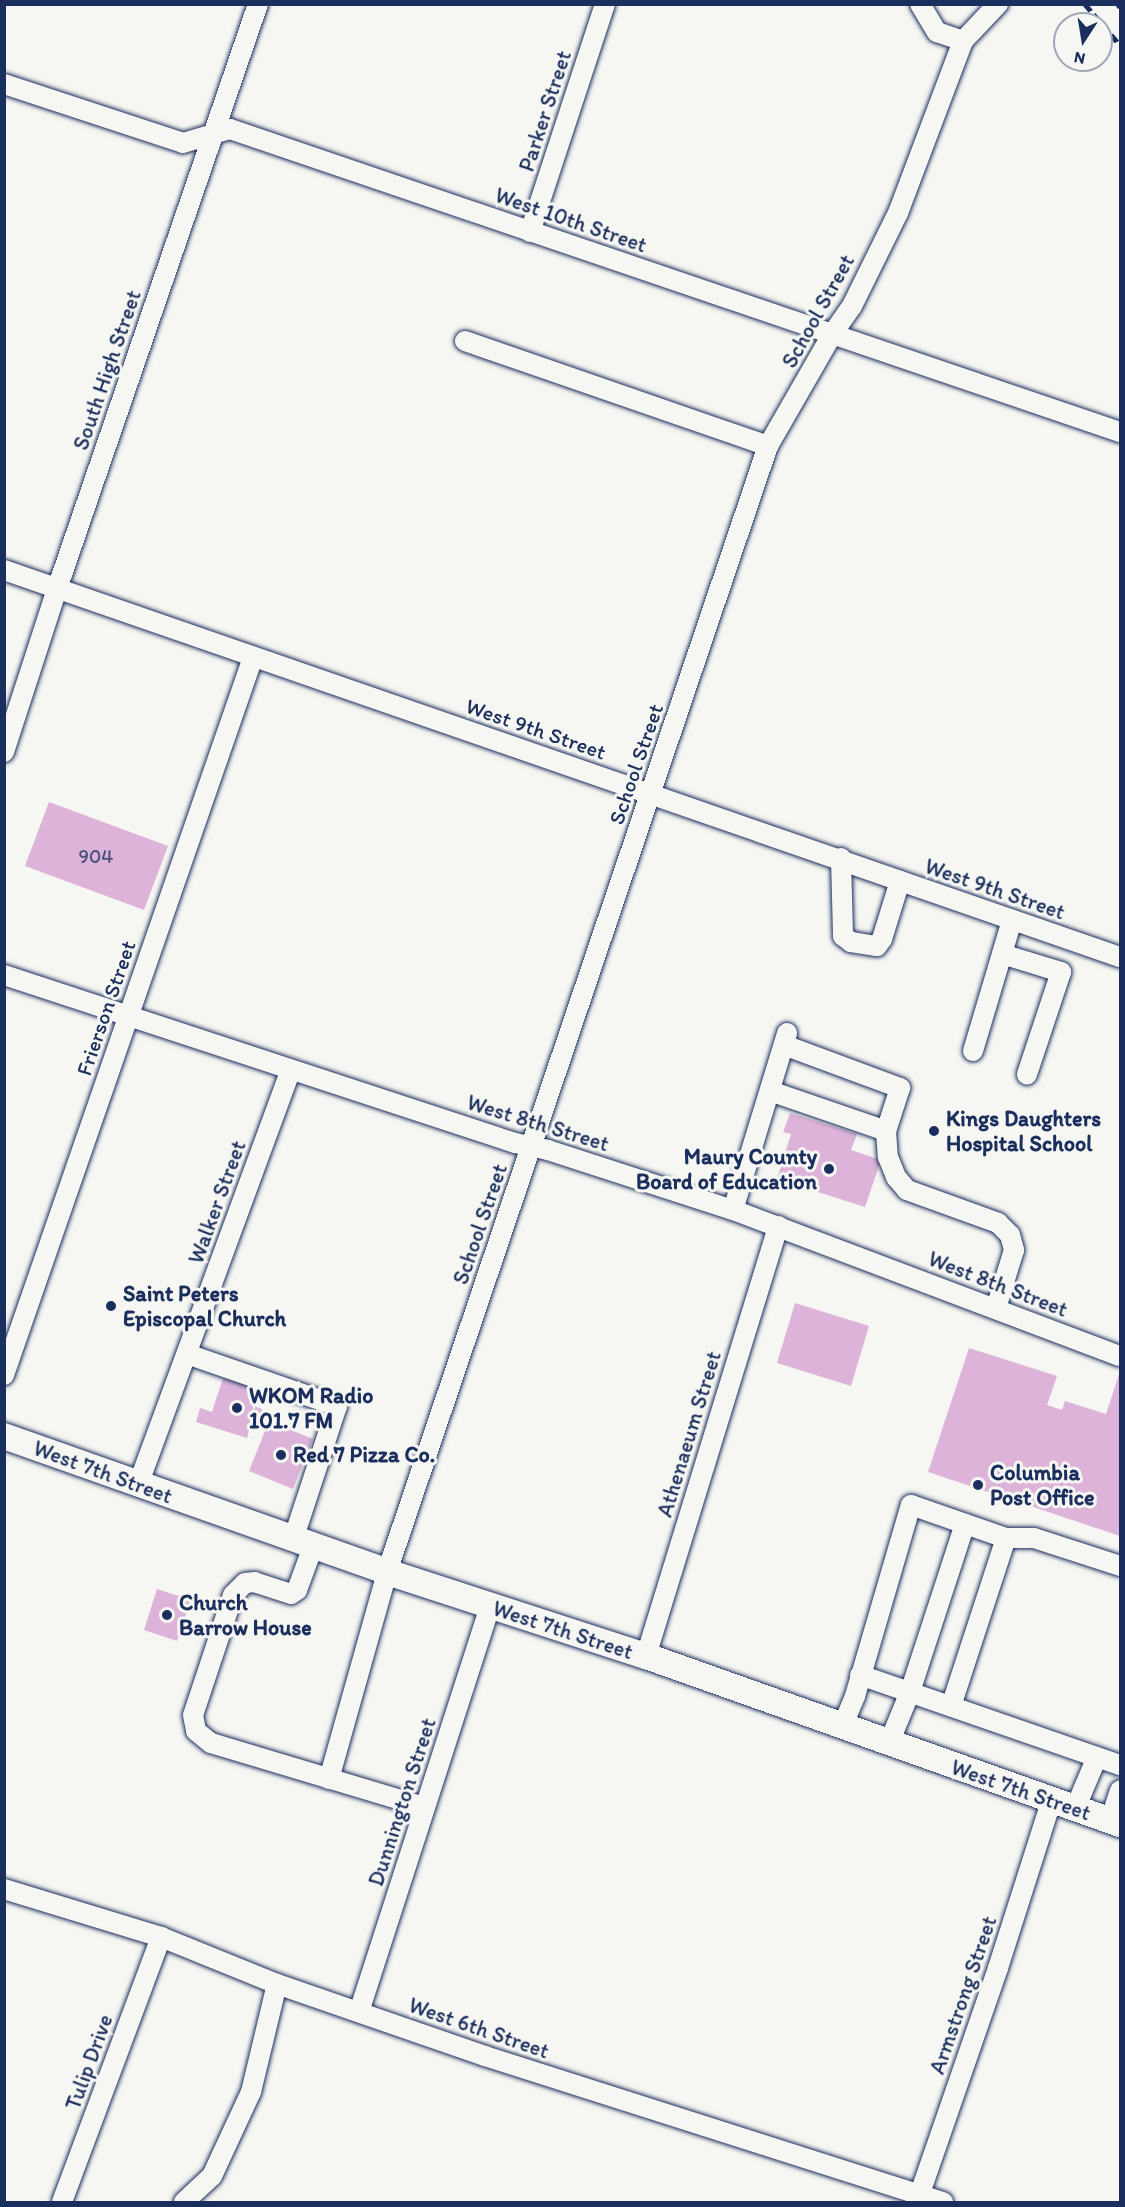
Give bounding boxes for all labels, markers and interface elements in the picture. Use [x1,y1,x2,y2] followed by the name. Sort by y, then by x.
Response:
[1053,12,1113,72] north arrow
[513,47,577,175] street label: Parker Street
[1072,48,1087,69] text: N
[492,182,650,258] street label: West 10th Street
[776,250,860,372] street label: School Street
[67,287,147,453] street label: South High Street
[463,693,609,765] street label: West 9th Street
[603,700,669,828] street label: School Street
[79,844,113,868] house number: 904
[922,853,1068,925] street label: West 9th Street
[71,937,141,1079] street label: Frierson Street
[464,1089,612,1157] street label: West 8th Street
[946,1105,1102,1156] place label: Kings Daughters Hospital School
[927,1124,941,1138] marker: Kings Daughters Hospital School
[183,1137,251,1267] street label: Walker Street
[636,1143,817,1194] place label: Maury County Board of Education
[447,1160,513,1288] street label: School Street
[822,1162,836,1176] marker: Maury County Board of Education
[925,1245,1071,1323] street label: West 8th Street
[123,1280,286,1332] place label: Saint Peters Episcopal Church
[104,1299,118,1313] marker: Saint Peters Episcopal Church
[651,1348,727,1520] street label: Athenaeum Street
[249,1382,373,1434] place label: WKOM Radio 101.7 FM
[230,1401,244,1415] marker: WKOM Radio 101.7 FM
[30,1435,176,1509] street label: West 7th Street
[293,1442,435,1468] place label: Red 7 Pizza Co.
[274,1448,288,1462] marker: Red 7 Pizza Co.
[990,1459,1095,1510] place label: Columbia Post Office
[971,1478,985,1492] marker: Columbia Post Office
[179,1589,312,1640] place label: Church Barrow House
[490,1595,636,1665] street label: West 7th Street
[160,1608,174,1622] marker: Church Barrow House
[362,1715,442,1889] street label: Dunnington Street
[948,1754,1094,1826] street label: West 7th Street
[924,1913,1002,2077] street label: Armstrong Street
[406,1992,552,2064] street label: West 6th Street
[59,2010,119,2114] street label: Tulip Drive

